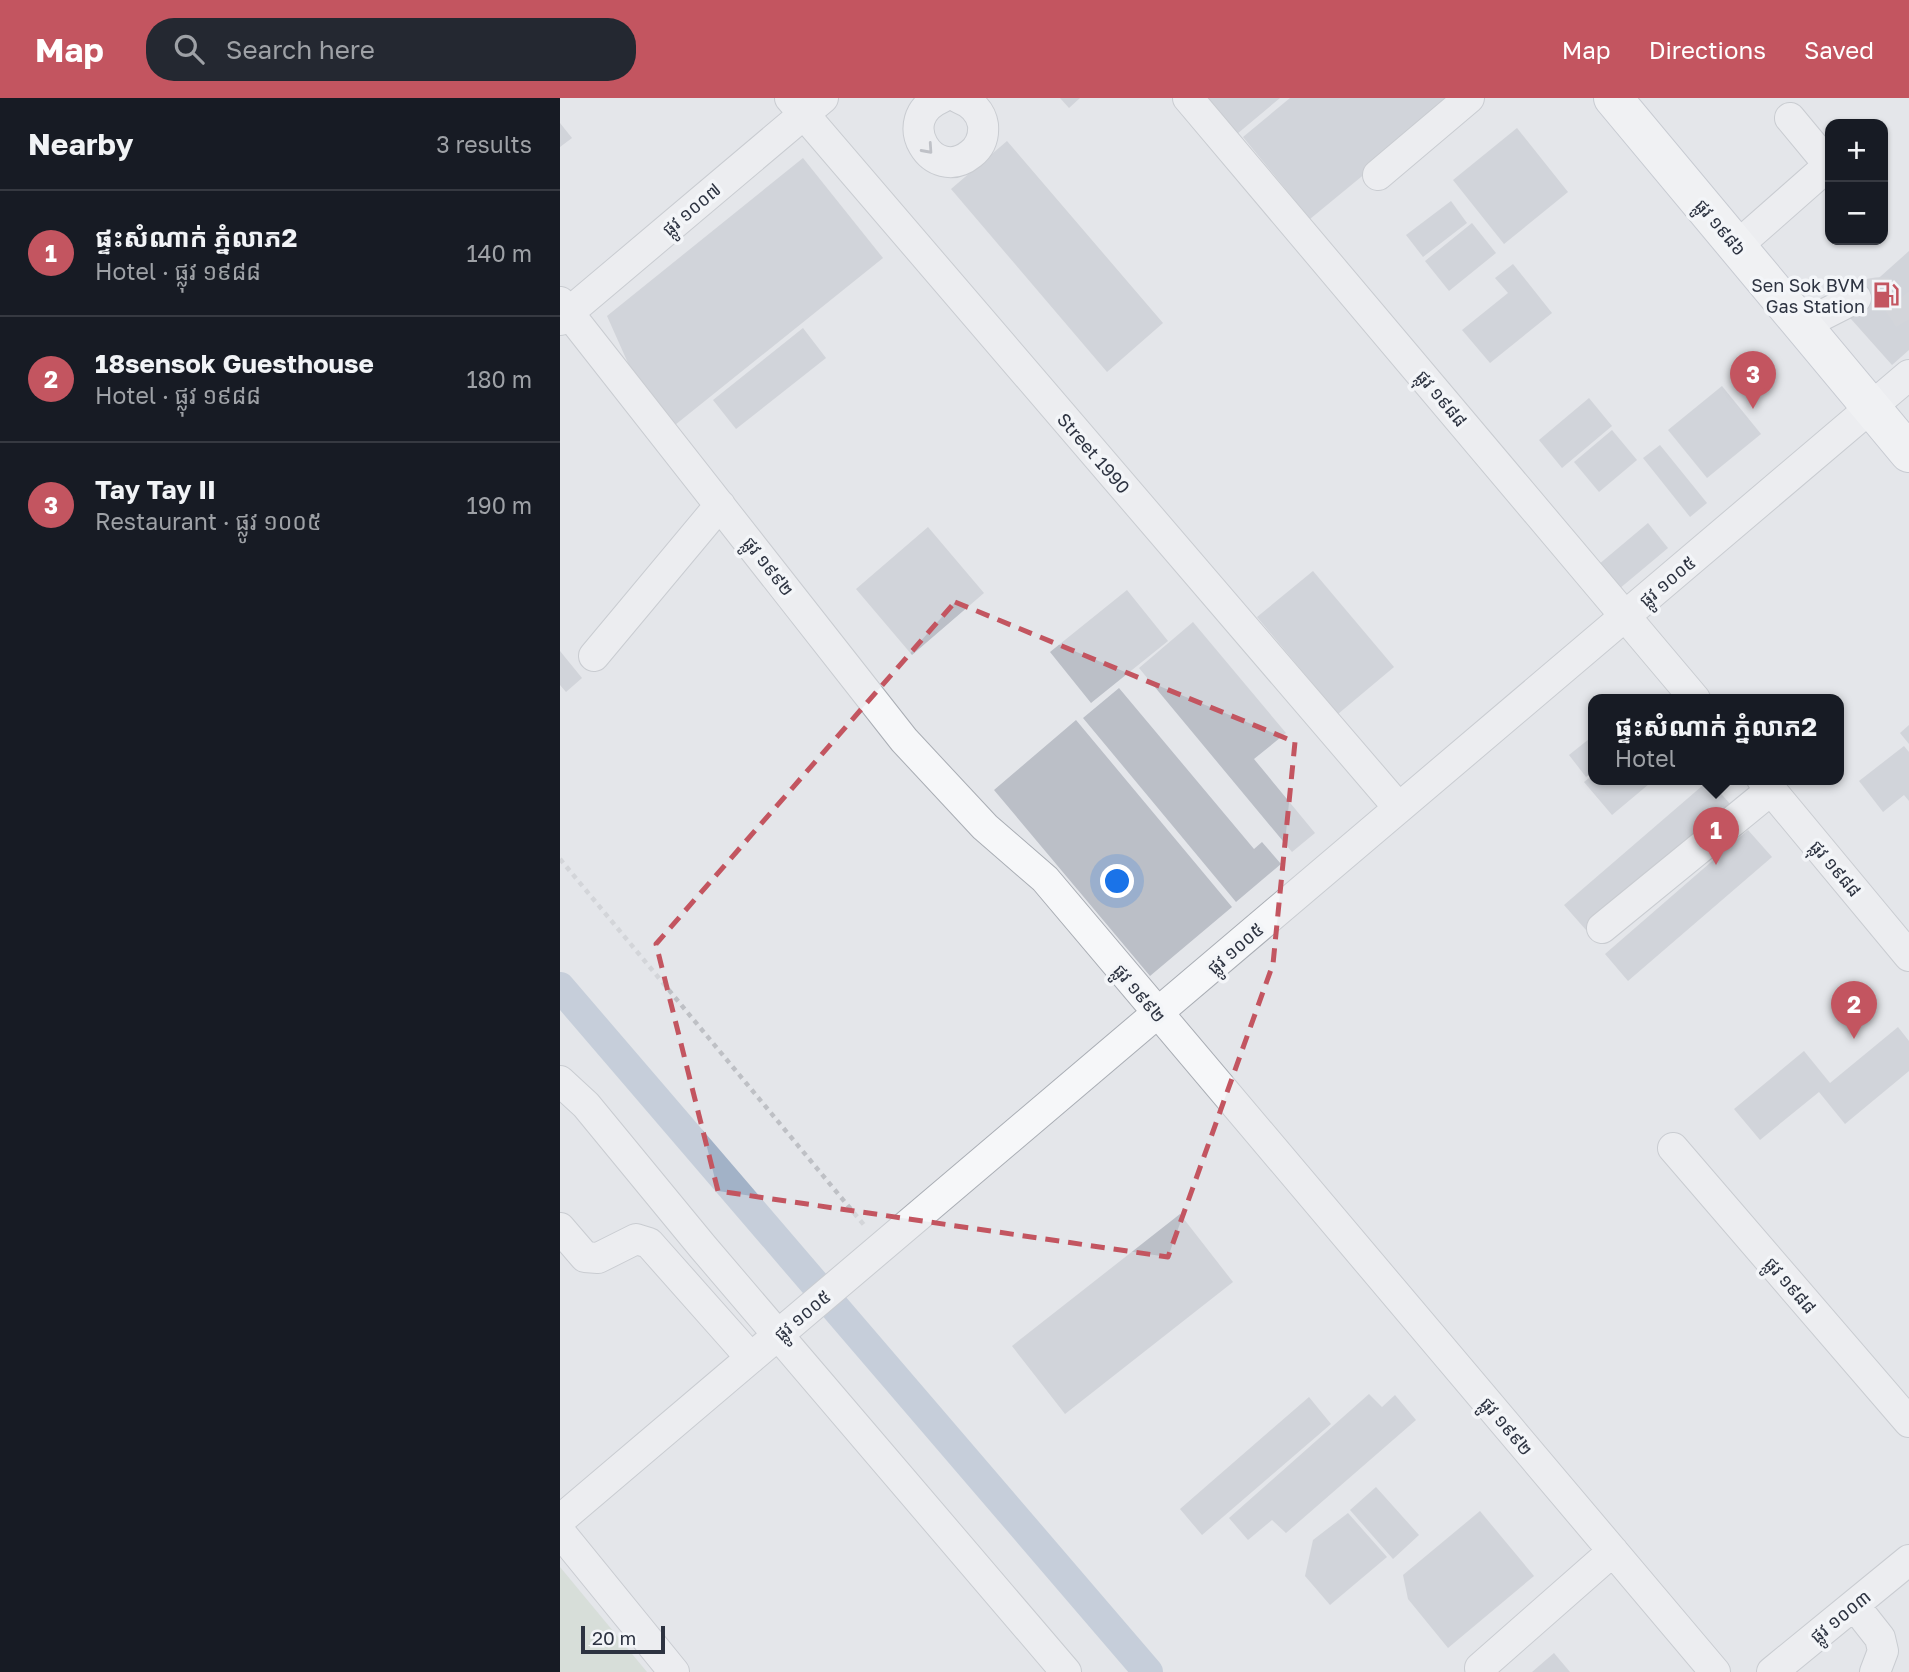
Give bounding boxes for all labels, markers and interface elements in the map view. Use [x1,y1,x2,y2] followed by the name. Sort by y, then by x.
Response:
[146,18,636,81] search box
[35,30,104,69] text: Map
[170,30,208,68] icon: search
[226,34,375,65] text: Search here
[1562,35,1611,64] text: Map
[1649,35,1766,64] text: Directions
[1804,35,1874,64] text: Saved
[1825,119,1888,245] map controls
[1825,119,1888,182] button: +
[28,126,133,162] text: Nearby
[436,130,532,158] text: 3 results
[920,141,932,154] one-way arrow
[657,178,729,245] street label: ផ្លូវ ១០០៧
[1825,182,1888,245] button: −
[1686,194,1751,264] street label: ផ្លូវ ១៩៨៦
[95,222,297,253] text: ផ្ទះសំណាក់ ភ្នំលាភ2
[45,239,57,267] text: 1
[466,239,532,267] text: 140 m
[95,257,261,285] text: Hotel · ផ្លុវ ១៩៨៨
[1751,274,1865,317] place label: Sen Sok BVM Gas Station
[1871,280,1901,310] fuel station icon: Sen Sok BVM Gas Station
[95,348,374,379] text: 18sensok Guesthouse
[1730,351,1776,409] pin: 3
[44,365,58,393] text: 2
[466,365,532,393] text: 180 m
[1406,365,1472,436] street label: ផ្លុវ ១៩៨៨
[95,381,261,409] text: Hotel · ផ្លុវ ១៩៨៨
[1053,408,1135,498] street label: Street 1990
[95,474,216,505] text: Tay Tay II
[44,491,58,519] text: 3
[467,491,532,519] text: 190 m
[95,507,322,535] text: Restaurant · ផ្លូវ ១០០៥
[734,532,799,604] street label: ផ្លូវ ១៩៩២
[1634,551,1704,616] street label: ផ្លូវ ១០០៥
[1588,694,1844,785] popup
[1615,711,1817,742] text: ផ្ទះសំណាក់ ភ្នំលាភ2
[1615,744,1676,772] text: Hotel
[1693,807,1739,865] pin: 1
[1800,835,1866,906] street label: ផ្លុវ ១៩៨៨
[1100,864,1134,898] your location
[1202,918,1272,983] street label: ផ្លូវ ១០០៥
[1104,959,1171,1031] street label: ផ្លូវ ១៩៩២
[1831,981,1877,1039] pin: 2
[1756,1252,1821,1322] street label: ផ្លូវ ១៩៨៨
[769,1285,839,1350] street label: ផ្លូវ ១០០៥
[1471,1392,1538,1464] street label: ផ្លូវ ១៩៩២
[1805,1585,1879,1652] street label: ផ្លូវ ១០០៣
[581,1623,665,1655] scale bar
[592,1626,636,1649] text: 20 m

